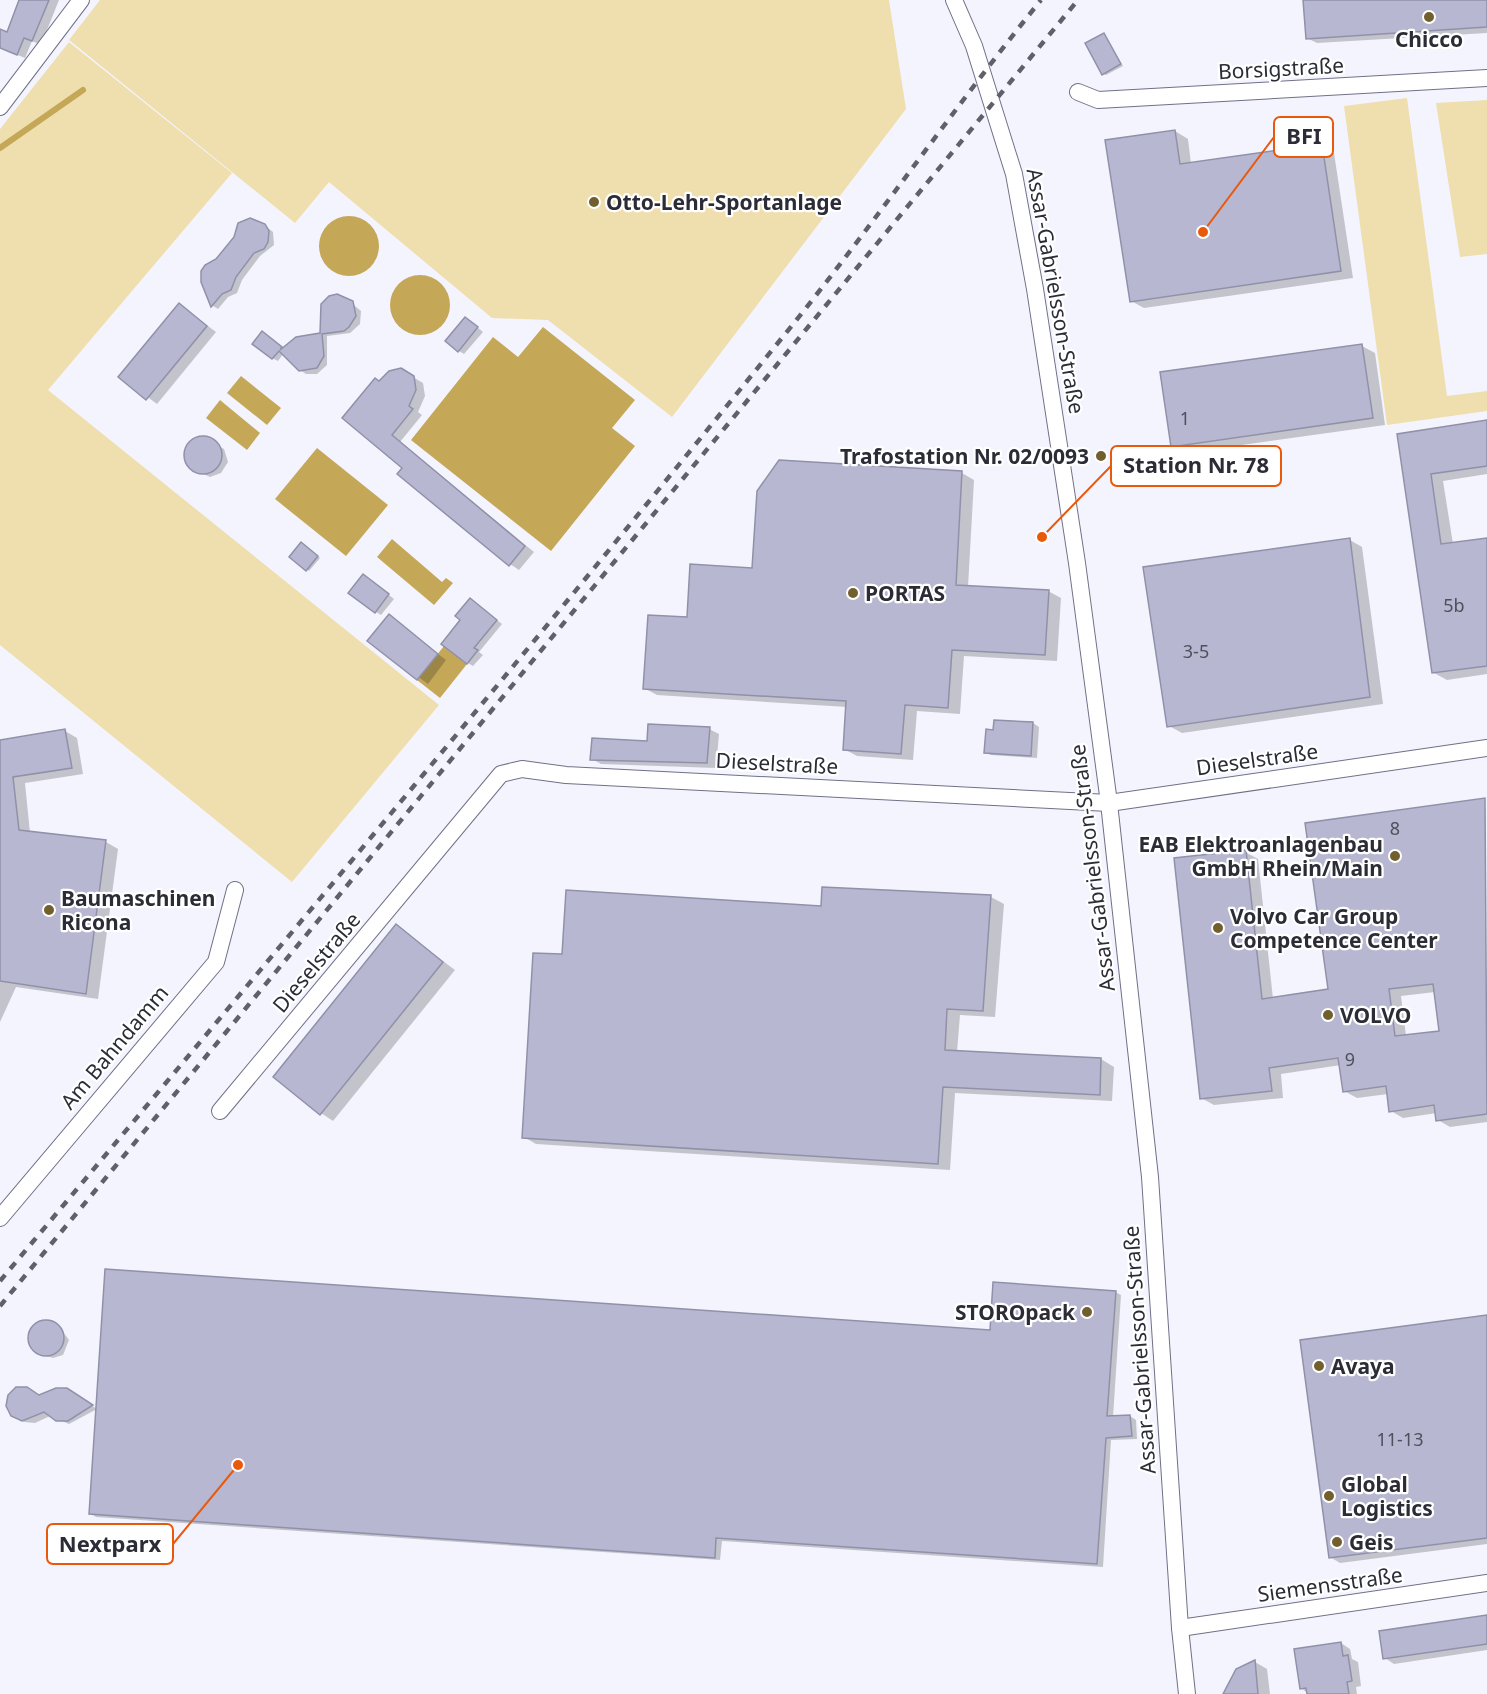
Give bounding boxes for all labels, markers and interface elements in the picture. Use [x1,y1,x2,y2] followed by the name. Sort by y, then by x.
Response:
[1422,10,1436,24] marker: Chicco
[1395,25,1463,53] place label: Chicco
[1217,51,1345,85] street label: Borsigstraße
[1274,117,1333,157] callout: BFI
[1286,120,1322,150] text: BFI
[1021,166,1091,416] street label: Assar-Gabrielsson-Straße
[606,188,842,216] place label: Otto-Lehr-Sportanlage
[587,195,601,209] marker: Otto-Lehr-Sportanlage
[1180,406,1190,430] house number: 1
[840,442,1089,470] place label: Trafostation Nr. 02/0093
[1111,446,1281,486] callout: Station Nr. 78
[1094,449,1108,463] marker: Trafostation Nr. 02/0093
[1123,449,1269,479] text: Station Nr. 78
[865,579,945,607] place label: PORTAS
[846,586,860,600] marker: PORTAS
[1443,593,1465,617] house number: 5b
[1183,639,1209,663] house number: 3-5
[1194,737,1320,781] street label: Dieselstraße
[1063,743,1121,993] street label: Assar-Gabrielsson-Straße
[715,746,839,780] street label: Dieselstraße
[1390,816,1400,840] house number: 8
[1138,830,1383,882] place label: EAB Elektroanlagenbau GmbH Rhein/Main
[1388,849,1402,863] marker: EAB Elektroanlagenbau GmbH Rhein/Main
[61,884,215,936] place label: Baumaschinen Ricona
[1230,902,1438,954] place label: Volvo Car Group Competence Center
[42,903,56,917] marker: Baumaschinen Ricona
[266,906,366,1018] street label: Dieselstraße
[1211,921,1225,935] marker: Volvo Car Group Competence Center
[54,979,174,1115] street label: Am Bahndamm
[1340,1001,1411,1029] place label: VOLVO
[1321,1008,1335,1022] marker: VOLVO
[1345,1047,1355,1071] house number: 9
[1116,1225,1162,1475] street label: Assar-Gabrielsson-Straße
[955,1298,1076,1326] place label: STOROpack
[1080,1305,1094,1319] marker: STOROpack
[1331,1352,1395,1380] place label: Avaya
[1312,1359,1326,1373] marker: Avaya
[1377,1427,1423,1451] house number: 11-13
[1341,1470,1433,1522] place label: Global Logistics
[1322,1489,1336,1503] marker: Global Logistics
[47,1524,173,1564] callout: Nextparx
[59,1528,162,1558] text: Nextparx
[1349,1528,1394,1556] place label: Geis
[1330,1535,1344,1549] marker: Geis
[1256,1560,1404,1608] street label: Siemensstraße

